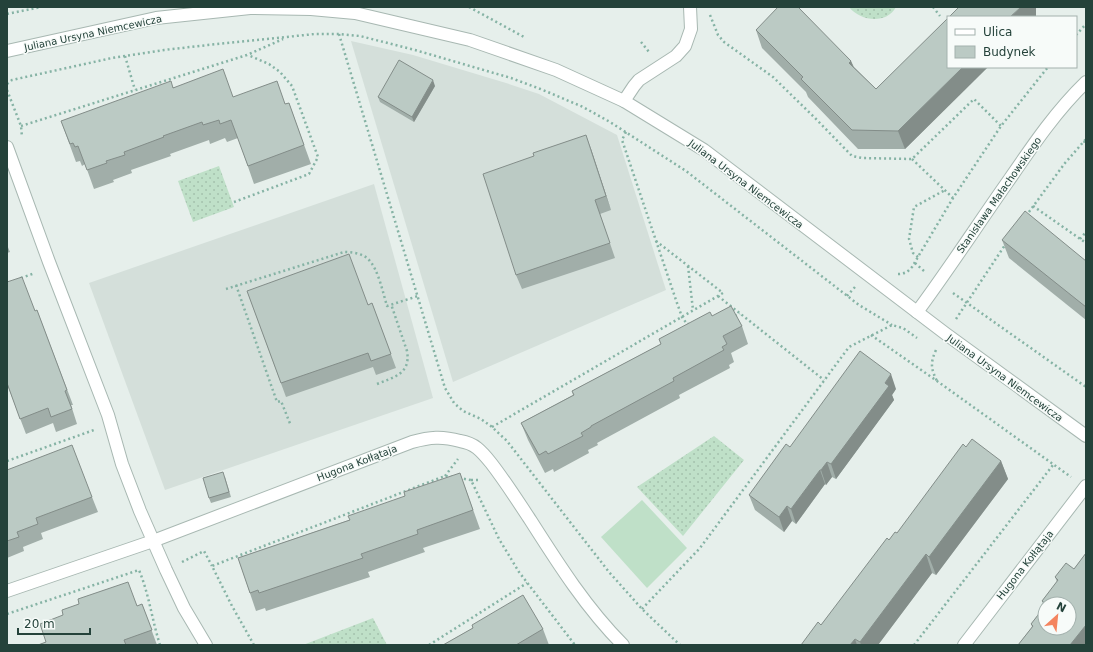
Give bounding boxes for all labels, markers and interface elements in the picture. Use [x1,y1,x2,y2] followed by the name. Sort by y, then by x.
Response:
[22,13,163,53] street label: Juliana Ursyna Niemcewicza
[947,16,1077,68] legend
[983,25,1012,39] text: Ulica
[983,45,1036,59] text: Budynek
[955,135,1043,255] street label: Stanisława Małachowskiego
[686,137,805,231] street label: Juliana Ursyna Niemcewicza
[944,332,1065,424] street label: Juliana Ursyna Niemcewicza
[315,443,399,483] street label: Hugona Kołłątaja
[995,528,1055,602] street label: Hugona Kołłątaja
[1037,596,1077,636] north arrow
[1054,600,1068,615] text: N
[18,610,90,636] scale bar
[24,617,55,631] text: 20 m

